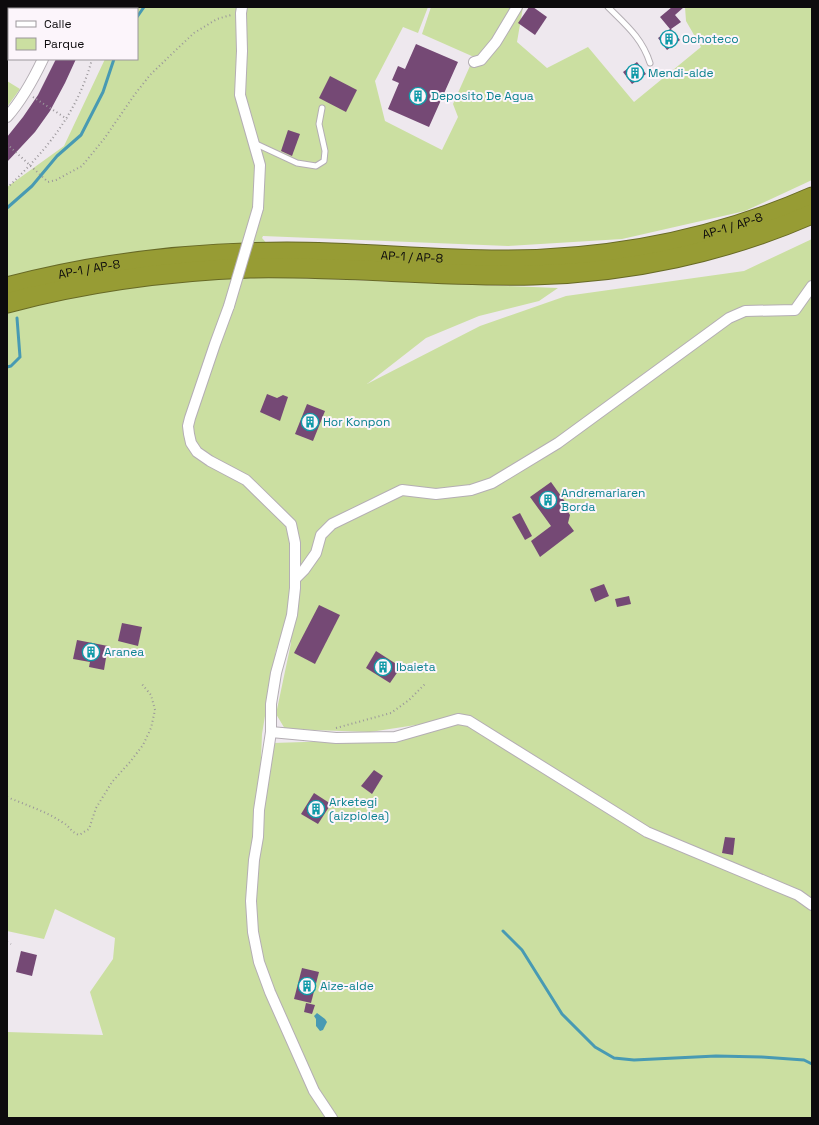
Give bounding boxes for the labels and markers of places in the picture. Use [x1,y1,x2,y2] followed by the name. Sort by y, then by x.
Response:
[659,29,679,49] building icon: Ochoteco
[682,31,739,47] place label: Ochoteco
[625,63,645,83] building icon: Mendi-alde
[648,65,714,81] place label: Mendi-alde
[408,86,428,106] building icon: Deposito De Agua
[431,88,534,104] place label: Deposito De Agua
[300,412,320,432] building icon: Hor Konpon
[323,414,390,430] place label: Hor Konpon
[561,485,645,515] place label: Andremariaren Borda
[538,490,558,510] building icon: Andremariaren Borda
[81,642,101,662] building icon: Aranea
[104,644,144,660] place label: Aranea
[373,657,393,677] building icon: Ibaieta
[396,659,436,675] place label: Ibaieta
[329,794,389,824] place label: Arketegi (aizpiolea)
[306,799,326,819] building icon: Arketegi (aizpiolea)
[297,976,317,996] building icon: Aize-alde
[320,978,374,994] place label: Aize-alde

